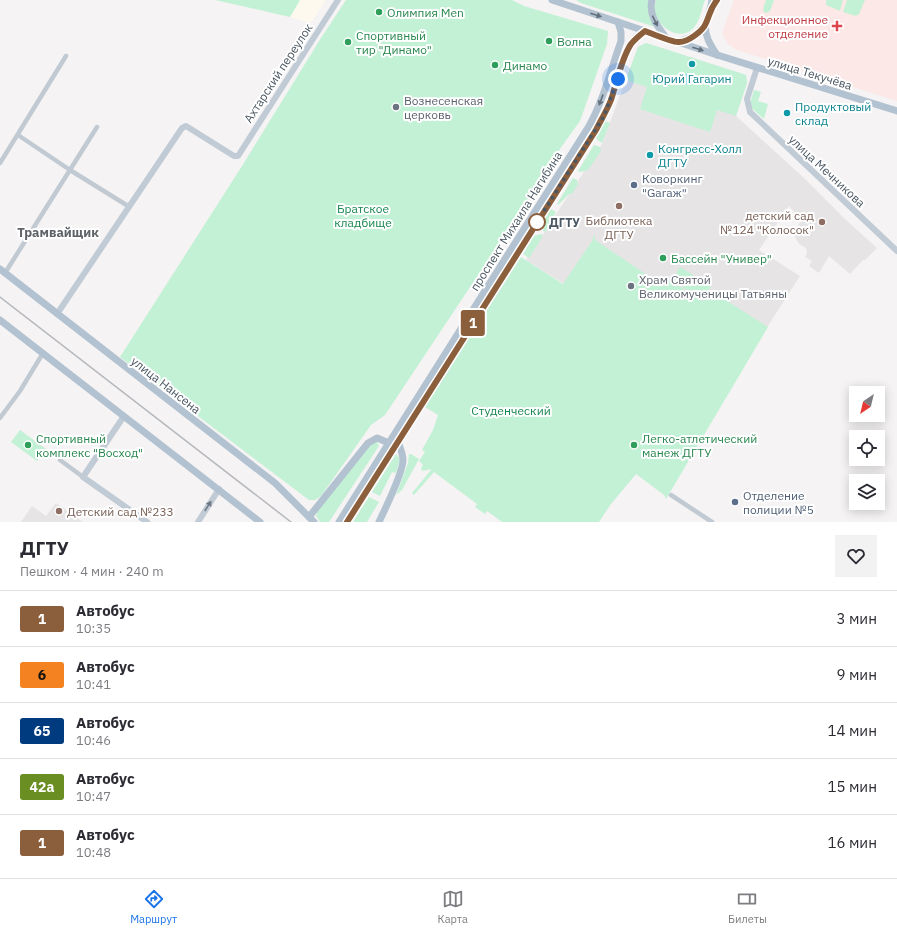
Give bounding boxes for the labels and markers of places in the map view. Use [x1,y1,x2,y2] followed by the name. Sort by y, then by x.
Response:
[387,5,464,20] place label: Олимпия Men
[374,7,384,17] marker: Олимпия Men
[742,12,828,41] place label: Инфекционное отделение
[831,20,843,32] marker: Инфекционное отделение
[356,28,432,57] place label: Спортивный тир "Динамо"
[557,34,592,49] place label: Волна
[544,36,554,46] marker: Волна
[343,37,353,47] marker: Спортивный тир "Динамо"
[503,58,548,73] place label: Динамо
[687,59,697,69] marker: Юрий Гагарин
[490,60,500,70] marker: Динамо
[652,71,732,86] place label: Юрий Гагарин
[404,93,483,122] place label: Вознесенская церковь
[795,99,871,128] place label: Продуктовый склад
[391,102,401,112] marker: Вознесенская церковь
[782,108,792,118] marker: Продуктовый склад
[658,141,742,170] place label: Конгресс-Холл ДГТУ
[645,150,655,160] marker: Конгресс-Холл ДГТУ
[642,171,703,200] place label: Коворкинг "Gаraж"
[629,180,639,190] marker: Коворкинг "Gаraж"
[614,201,624,211] marker: Библиотека ДГТУ
[720,208,814,237] place label: детский сад №124 "Колосок"
[528,213,546,231] marker: ДГТУ
[586,213,653,242] place label: Библиотека ДГТУ
[549,215,580,230] place label: ДГТУ
[817,217,827,227] marker: детский сад №124 "Колосок"
[671,251,772,266] place label: Бассейн "Универ"
[658,253,668,263] marker: Бассейн "Универ"
[639,272,787,301] place label: Храм Святой Великомученицы Татьяны
[626,281,636,291] marker: Храм Святой Великомученицы Татьяны
[36,431,143,460] place label: Спортивный комплекс "Восход"
[642,431,757,460] place label: Легко-атлетический манеж ДГТУ
[23,440,33,450] marker: Спортивный комплекс "Восход"
[629,440,639,450] marker: Легко-атлетический манеж ДГТУ
[743,488,814,517] place label: Отделение полиции №5
[730,497,740,507] marker: Отделение полиции №5
[67,504,174,519] place label: Детский сад №233
[54,506,64,516] marker: Детский сад №233

